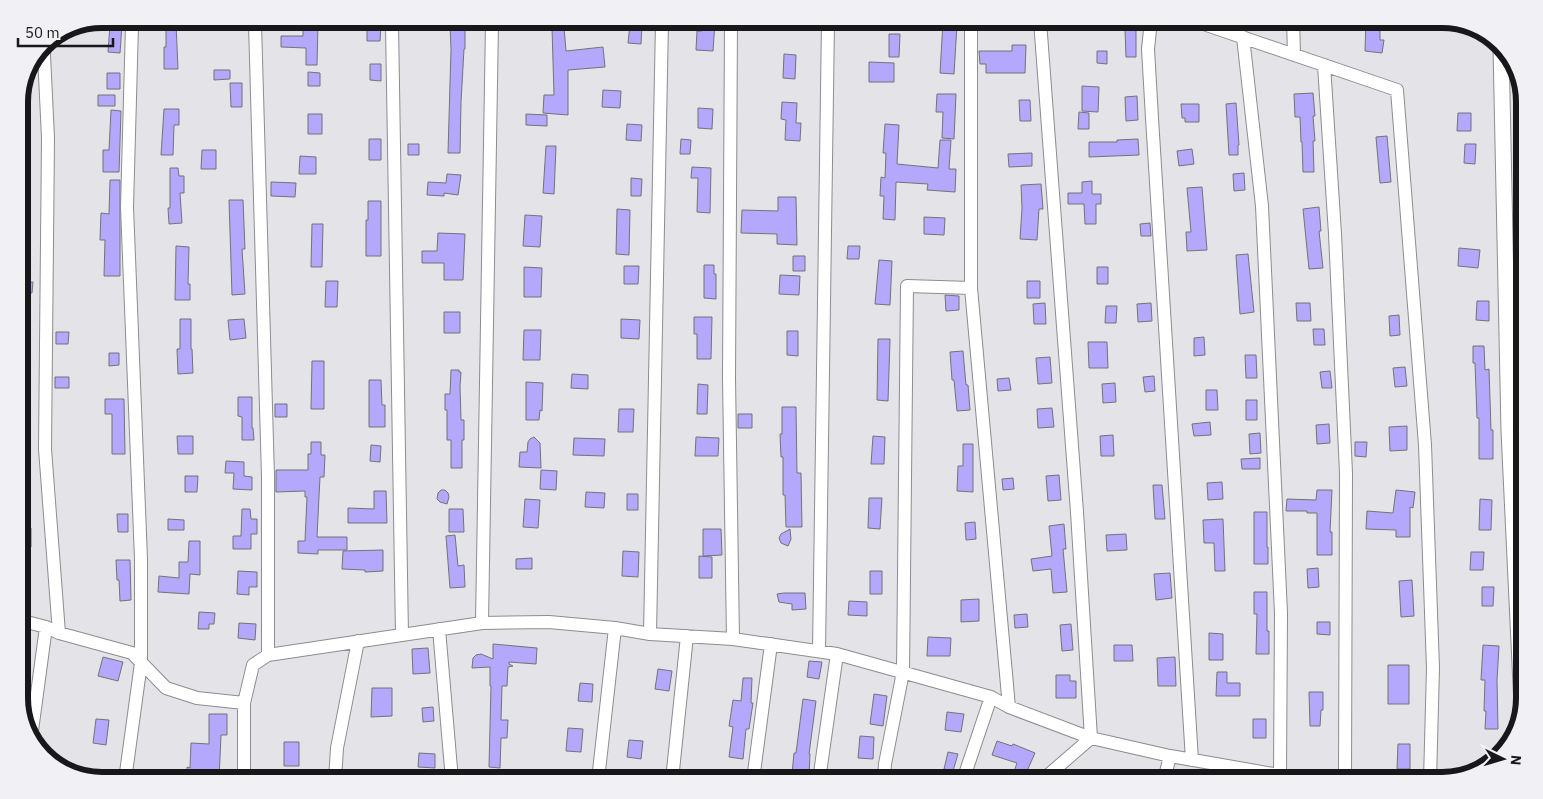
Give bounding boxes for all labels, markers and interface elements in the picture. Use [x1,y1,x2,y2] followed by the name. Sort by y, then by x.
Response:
[18,15,112,47] scale bar
[25,23,60,42] text: 50 m
[1478,734,1528,784] north arrow
[1507,754,1525,766] text: N

